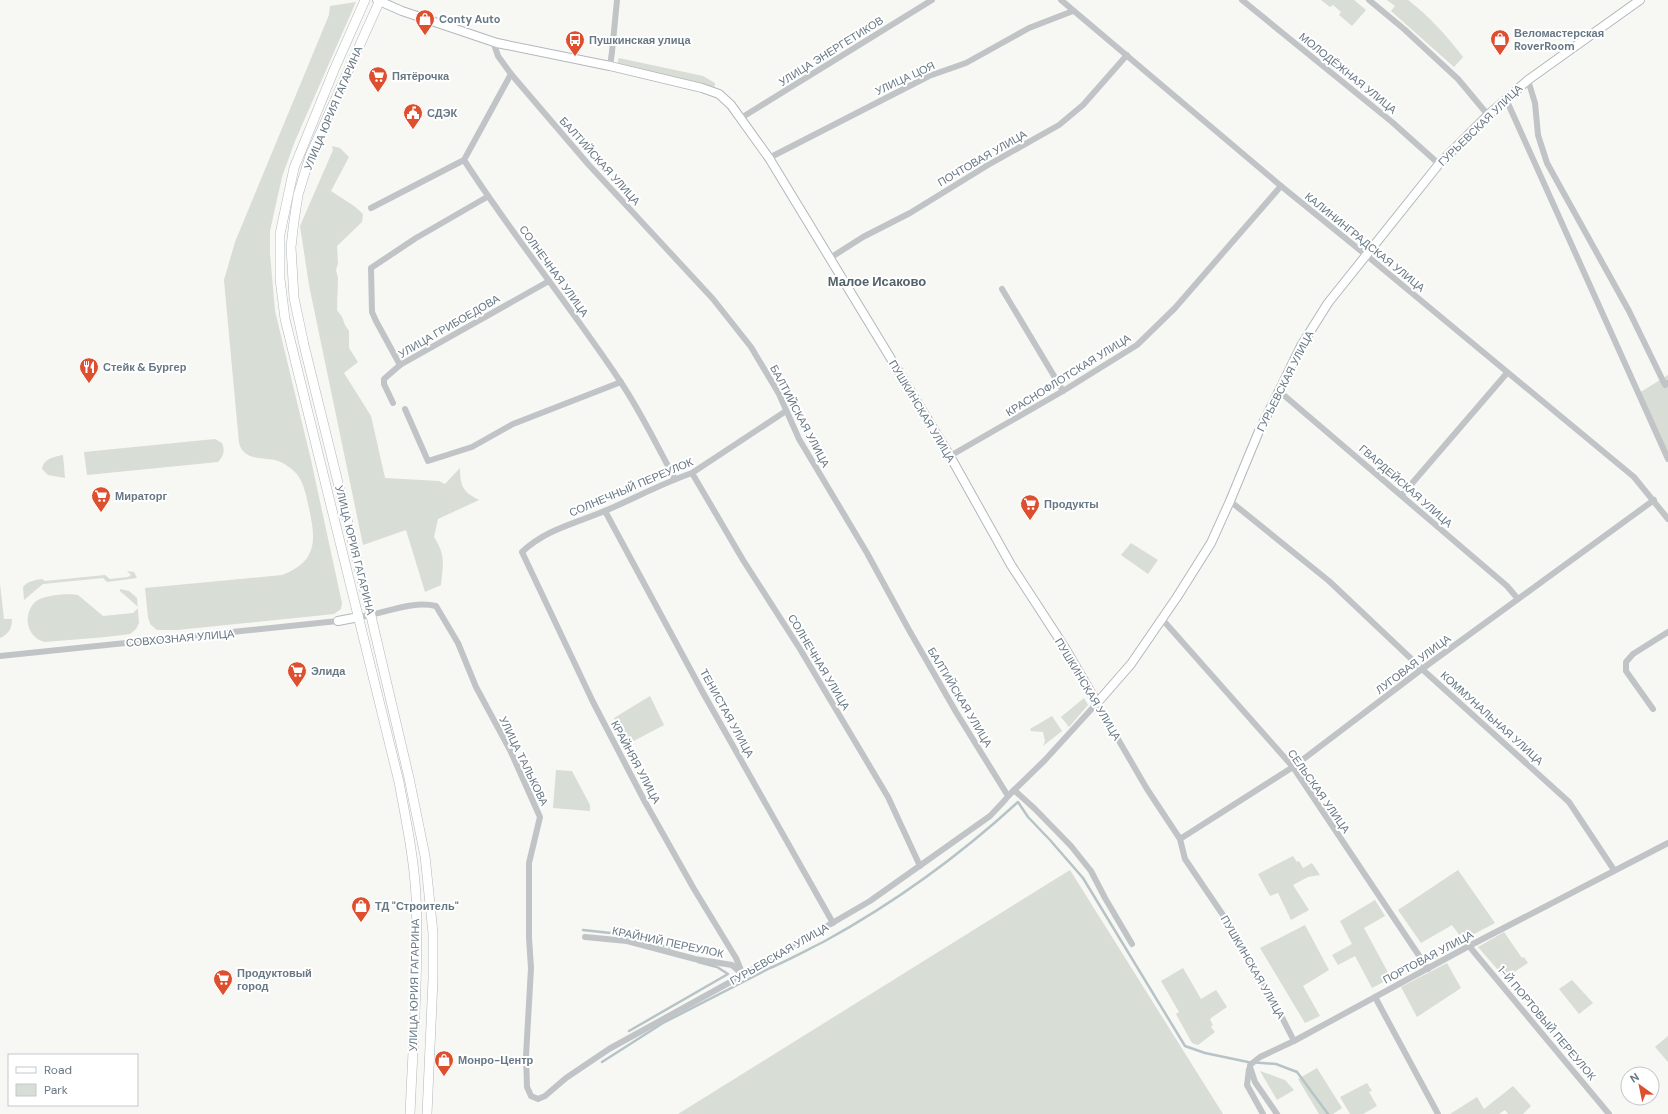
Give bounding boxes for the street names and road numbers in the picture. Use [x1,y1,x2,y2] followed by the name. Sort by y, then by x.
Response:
[776,13,886,89] street label: УЛИЦА ЭНЕРГЕТИКОВ
[1296,29,1400,117] street label: МОЛОДЁЖНАЯ УЛИЦА
[301,43,366,172] street label: УЛИЦА ЮРИЯ ГАГАРИНА
[873,58,937,98] street label: УЛИЦА ЦОЯ
[1435,81,1525,169] street label: ГУРЬЕВСКАЯ УЛИЦА
[557,114,644,209] street label: БАЛТИЙСКАЯ УЛИЦА
[935,126,1030,189] street label: ПОЧТОВАЯ УЛИЦА
[1302,189,1428,295] street label: КАЛИНИНГРАДСКАЯ УЛИЦА
[516,223,592,320] street label: СОЛНЕЧНАЯ УЛИЦА
[396,291,503,361] street label: УЛИЦА ГРИБОЕДОВА
[1253,328,1317,434] street label: ГУРЬЕВСКАЯ УЛИЦА
[1003,330,1134,419] street label: КРАСНОФЛОТСКАЯ УЛИЦА
[886,357,958,465] street label: ПУШКИНСКАЯ УЛИЦА
[767,362,833,470] street label: БАЛТИЙСКАЯ УЛИЦА
[1356,442,1456,531] street label: ГВАРДЕЙСКАЯ УЛИЦА
[567,454,696,519] street label: СОЛНЕЧНЫЙ ПЕРЕУЛОК
[332,484,378,617] street label: УЛИЦА ЮРИЯ ГАГАРИНА
[785,612,853,713] street label: СОЛНЕЧНАЯ УЛИЦА
[125,626,235,650] street label: СОВХОЗНАЯ УЛИЦА
[1373,631,1454,697] street label: ЛУГОВАЯ УЛИЦА
[1052,635,1124,743] street label: ПУШКИНСКАЯ УЛИЦА
[925,644,996,750] street label: БАЛТИЙСКАЯ УЛИЦА
[697,666,758,760] street label: ТЕНИСТАЯ УЛИЦА
[1438,668,1547,768] street label: КОММУНАЛЬНАЯ УЛИЦА
[496,714,552,809] street label: УЛИЦА ТАЛЬКОВА
[608,718,664,807] street label: КРАЙНЯЯ УЛИЦА
[1285,746,1354,836] street label: СЕЛЬСКАЯ УЛИЦА
[1218,913,1289,1022] street label: ПУШКИНСКАЯ УЛИЦА
[406,918,422,1052] street label: УЛИЦА ЮРИЯ ГАГАРИНА
[727,920,831,988] street label: ГУРЬЕВСКАЯ УЛИЦА
[611,923,726,961] street label: КРАЙНИЙ ПЕРЕУЛОК
[1380,927,1476,987] street label: ПОРТОВАЯ УЛИЦА
[1495,963,1599,1083] street label: 1-Й ПОРТОВЫЙ ПЕРЕУЛОК

